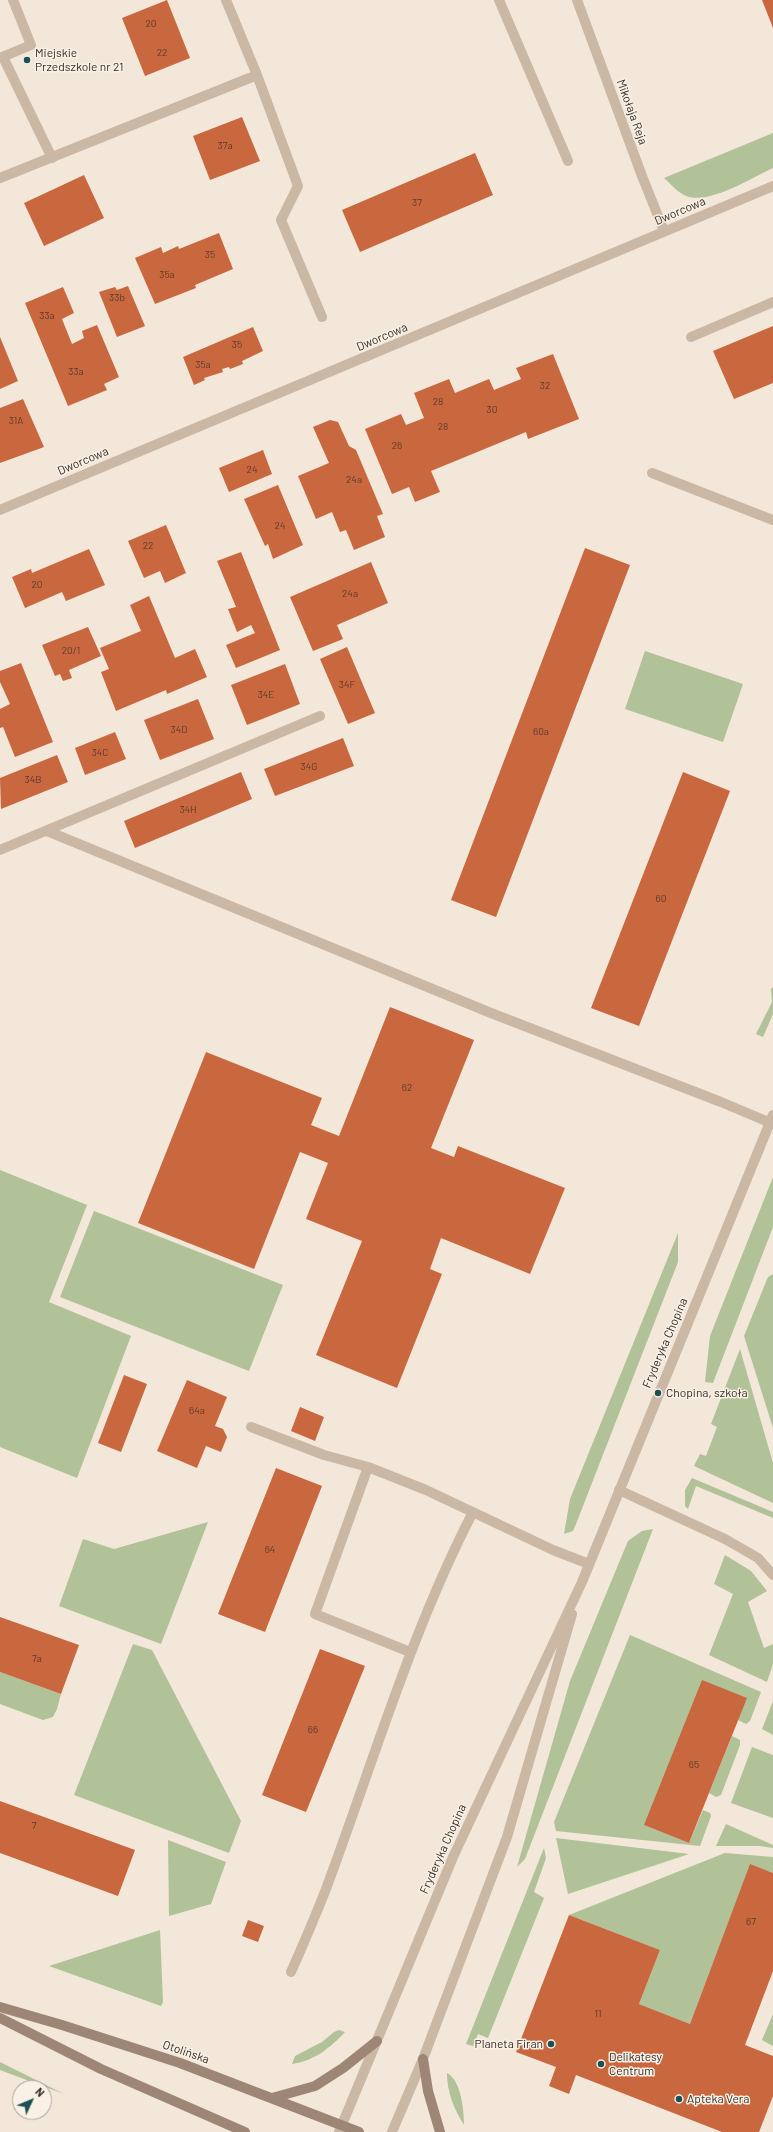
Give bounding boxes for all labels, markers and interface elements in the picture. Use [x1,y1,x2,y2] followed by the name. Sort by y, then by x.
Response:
[145,18,157,30] house number: 20
[35,46,123,74] place label: Miejskie Przedszkole nr 21
[157,47,167,59] house number: 22
[22,55,32,65] marker: Miejskie Przedszkole nr 21
[614,77,650,147] street label: Mikołaja Reja
[218,140,232,152] house number: 37a
[652,194,708,228] street label: Dworcowa
[412,197,422,209] house number: 37
[205,249,215,261] house number: 35
[159,269,175,281] house number: 35a
[109,292,125,304] house number: 33b
[39,310,55,322] house number: 33a
[354,320,410,354] street label: Dworcowa
[232,339,242,351] house number: 35
[195,359,211,371] house number: 35a
[68,366,84,378] house number: 33a
[540,380,550,392] house number: 32
[433,396,443,408] house number: 28
[487,404,497,416] house number: 30
[9,415,23,427] house number: 31A
[438,421,448,433] house number: 28
[392,440,402,452] house number: 26
[55,444,111,478] street label: Dworcowa
[247,464,257,476] house number: 24
[346,474,362,486] house number: 24a
[275,520,285,532] house number: 24
[143,540,153,552] house number: 22
[31,579,43,591] house number: 20
[342,588,358,600] house number: 24a
[62,645,80,657] house number: 20/1
[339,679,355,691] house number: 34F
[258,689,274,701] house number: 34E
[171,724,187,736] house number: 34D
[533,726,549,738] house number: 60a
[92,747,108,759] house number: 34C
[301,761,317,773] house number: 34G
[25,774,41,786] house number: 34B
[179,804,197,816] house number: 34H
[656,893,666,905] house number: 60
[402,1082,412,1094] house number: 62
[639,1296,691,1390] street label: Fryderyka Chopina
[666,1386,748,1400] place label: Chopina, szkoła
[653,1388,663,1398] marker: Chopina, szkoła
[189,1405,205,1417] house number: 64a
[265,1544,275,1556] house number: 64
[32,1653,42,1665] house number: 7a
[308,1724,318,1736] house number: 66
[689,1759,699,1771] house number: 65
[417,1802,469,1896] street label: Fryderyka Chopina
[32,1820,36,1832] house number: 7
[746,1916,756,1928] house number: 67
[594,2008,602,2020] house number: 11
[161,2037,211,2067] street label: Otolińska
[475,2037,543,2051] place label: Planeta Firan
[546,2039,556,2049] marker: Planeta Firan
[609,2050,662,2078] place label: Delikatesy Centrum
[596,2059,606,2069] marker: Delikatesy Centrum
[12,2080,52,2120] north arrow
[33,2085,47,2099] text: N
[687,2092,749,2106] place label: Apteka Vera
[674,2094,684,2104] marker: Apteka Vera

